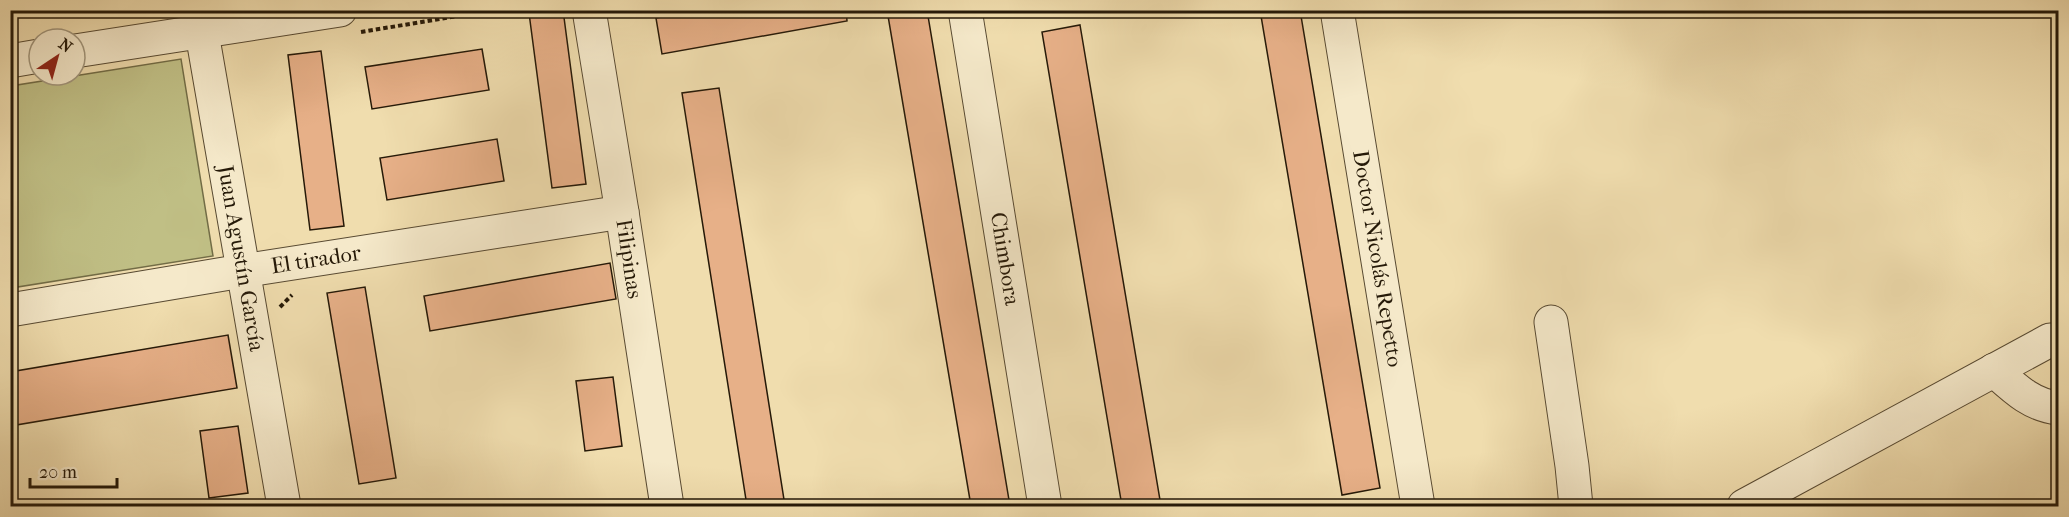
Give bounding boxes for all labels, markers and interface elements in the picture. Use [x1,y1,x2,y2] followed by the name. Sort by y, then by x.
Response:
[27,27,87,87] north arrow
[55,34,77,57] text: N
[1347,148,1408,369] street label: Doctor Nicolás Repetto
[212,161,270,354] street label: Juan Agustín García
[985,210,1026,308] street label: Chimbora
[610,217,648,300] street label: Filipinas
[269,240,363,279] street label: El tirador
[30,451,117,489] scale bar
[39,462,77,483] text: 20 m

